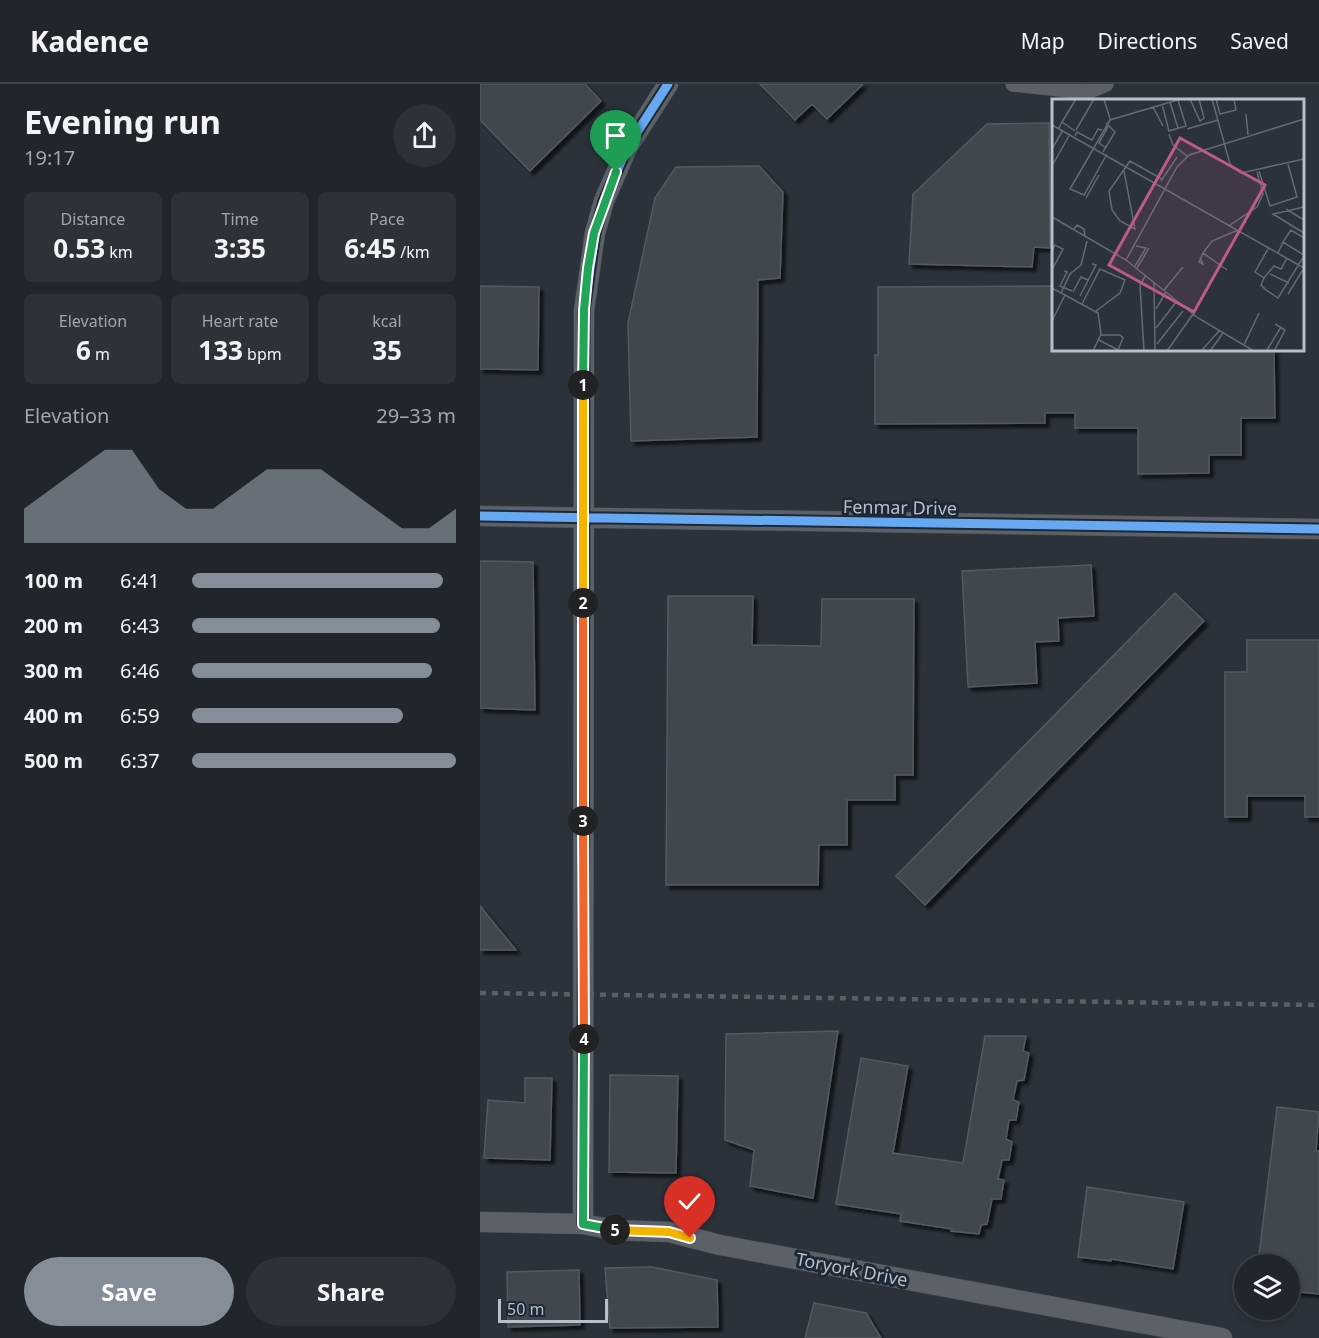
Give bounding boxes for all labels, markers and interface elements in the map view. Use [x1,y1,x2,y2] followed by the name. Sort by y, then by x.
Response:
[30,22,149,60] text: Kadence
[1021,27,1065,55] text: Map
[1098,27,1197,55] text: Directions
[1230,27,1289,55] text: Saved
[24,99,221,144] text: Evening run
[1052,99,1304,351] inset map
[393,104,456,167] button: share
[590,110,641,172] pin
[599,119,632,152] icon: arrive
[24,144,75,171] text: 19:17
[61,208,125,230] text: Distance
[221,208,259,230] text: Time
[369,208,405,230] text: Pace
[53,230,105,266] text: 0.53
[214,230,266,266] text: 3:35
[344,230,396,266] text: 6:45
[105,241,133,263] text: km
[396,241,430,263] text: /km
[59,310,127,332] text: Elevation
[202,310,278,332] text: Heart rate
[372,310,402,332] text: kcal
[76,332,91,368] text: 6
[198,332,243,368] text: 133
[372,332,402,368] text: 35
[91,343,110,365] text: m
[243,343,282,365] text: bpm
[568,370,598,400] pin: 1
[578,374,588,396] text: 1
[24,402,109,429] text: Elevation
[376,402,456,429] text: 29–33 m
[843,494,957,520] street label: Fenmar Drive
[24,567,83,594] text: 100 m
[120,567,160,594] text: 6:41
[568,588,598,618] pin: 2
[578,592,588,614] text: 2
[24,612,83,639] text: 200 m
[120,612,160,639] text: 6:43
[24,657,83,684] text: 300 m
[120,657,160,684] text: 6:46
[24,702,83,729] text: 400 m
[120,702,160,729] text: 6:59
[24,747,83,774] text: 500 m
[120,747,160,774] text: 6:37
[568,806,598,836] pin: 3
[578,810,588,832] text: 3
[569,1024,599,1054] pin: 4
[579,1028,589,1050] text: 4
[664,1176,715,1238] pin
[673,1185,706,1218] icon: check
[600,1215,630,1245] pin: 5
[610,1219,620,1241] text: 5
[794,1246,910,1292] street label: Toryork Drive
[1234,1254,1300,1320] map controls
[1234,1254,1300,1320] button: layers
[24,1257,234,1326] button: Save
[246,1257,456,1326] button: Share
[498,1296,608,1324] scale bar
[507,1298,544,1320] text: 50 m

